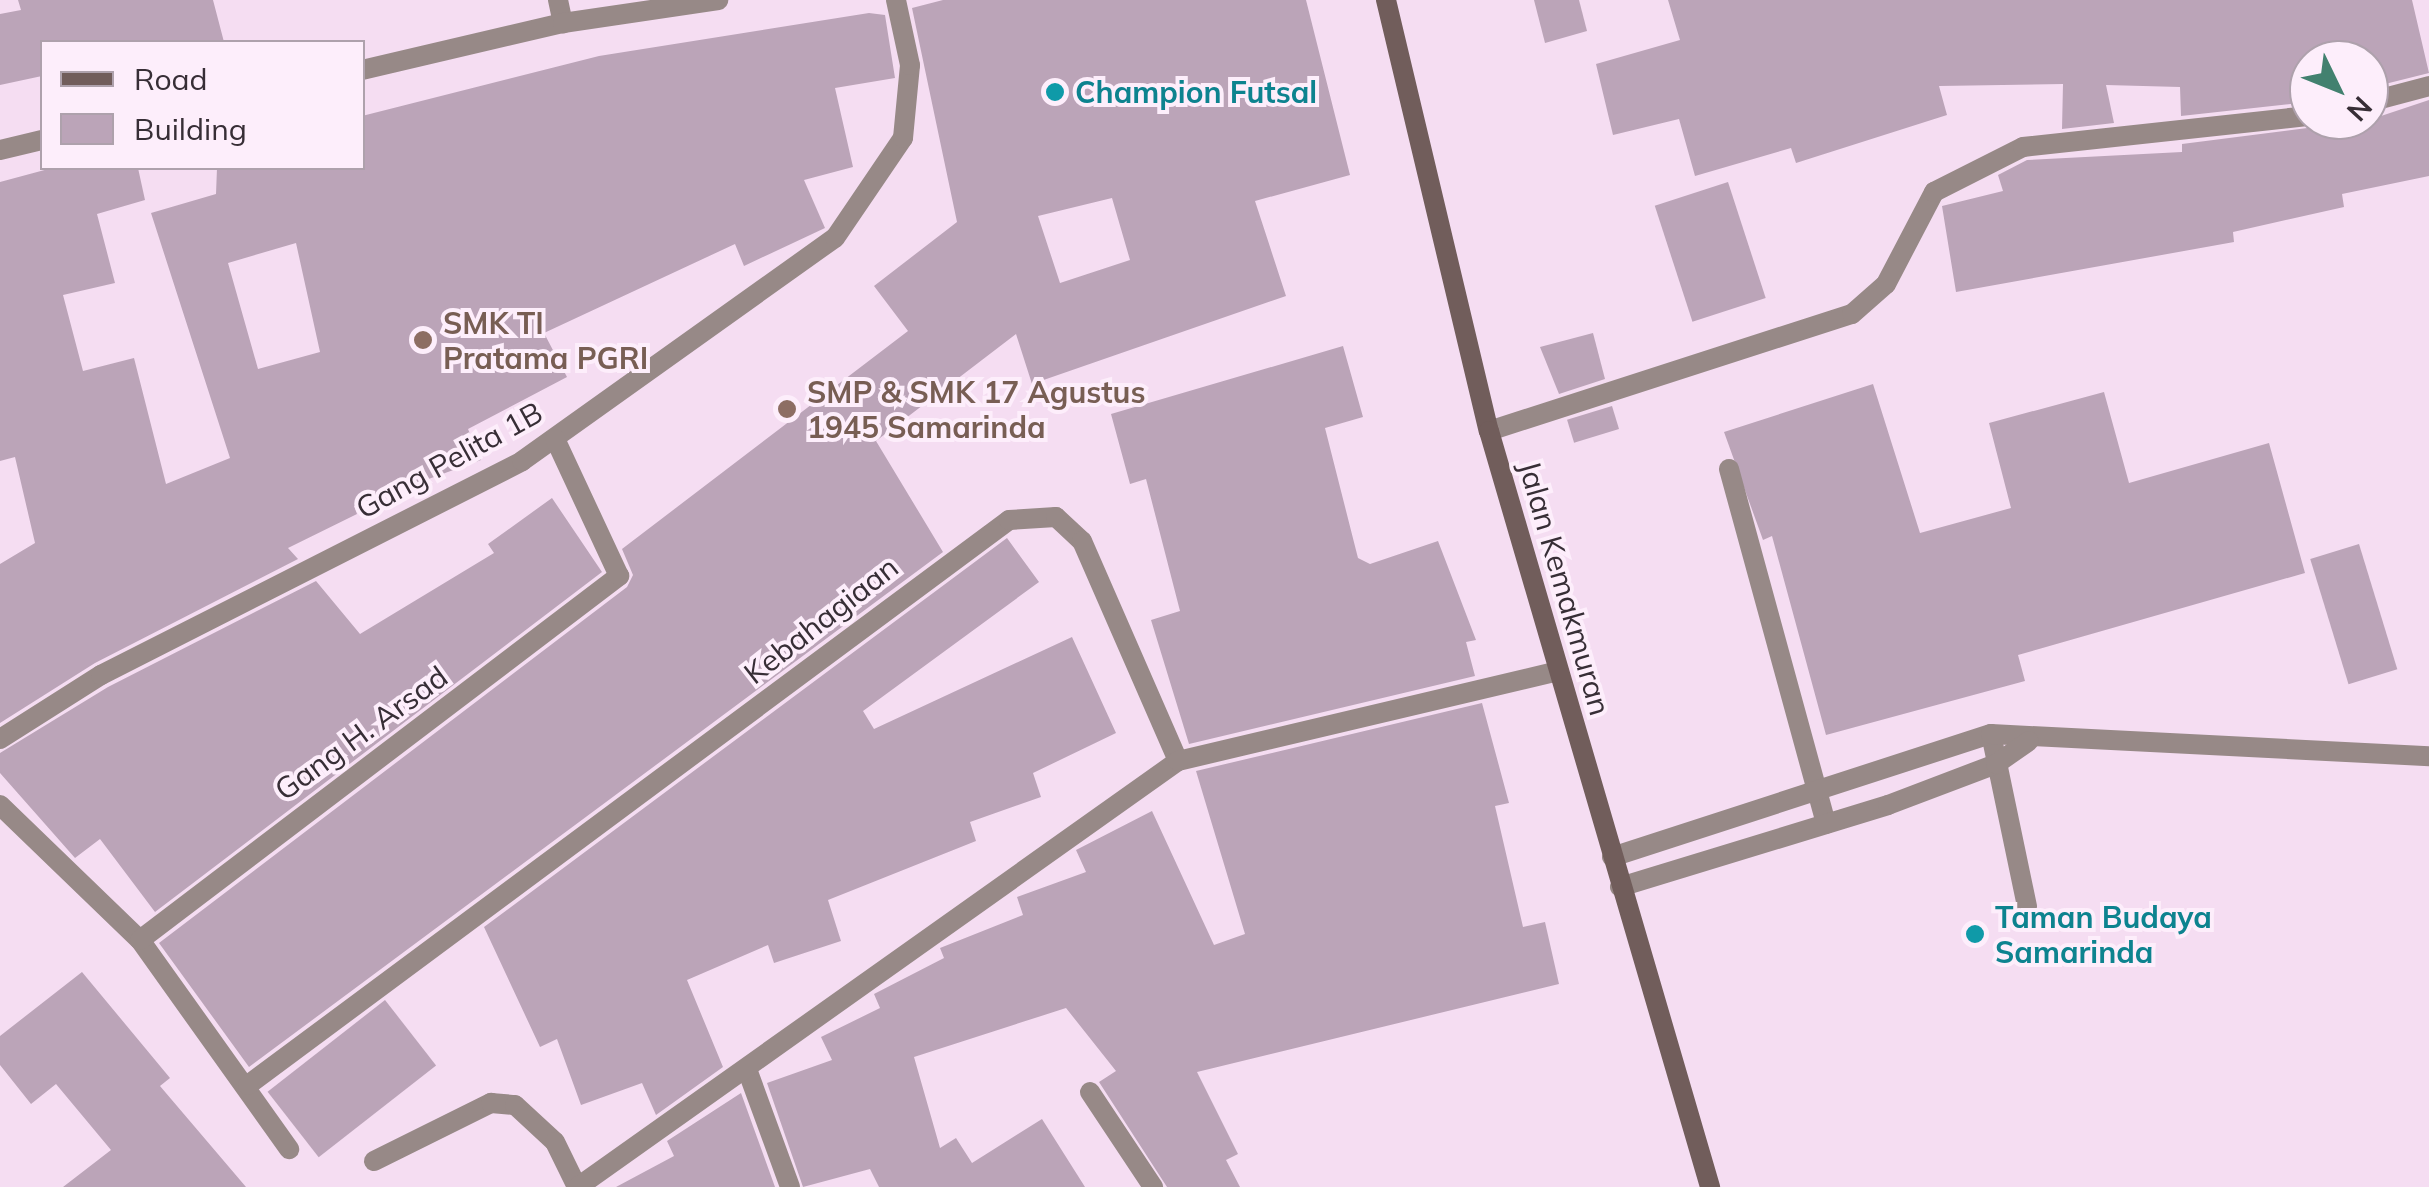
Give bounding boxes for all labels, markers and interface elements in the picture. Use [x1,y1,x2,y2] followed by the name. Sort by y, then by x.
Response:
[40,40,365,170] legend
[2289,40,2389,140] north arrow
[134,60,208,98] text: Road
[1075,74,1317,110] place label: Champion Futsal
[1044,81,1066,103] marker: Champion Futsal
[2340,90,2380,129] text: N
[134,110,247,148] text: Building
[443,305,648,376] place label: SMK TI Pratama PGRI
[412,329,434,351] marker: SMK TI Pratama PGRI
[807,374,1145,444] place label: SMP & SMK 17 Agustus 1945 Samarinda
[349,394,549,526] street label: Gang Pelita 1B
[776,398,798,420] marker: SMP & SMK 17 Agustus 1945 Samarinda
[1511,457,1619,719] street label: Jalan Kemakmuran
[737,549,905,691] street label: Kebahagiaan
[268,658,454,808] street label: Gang H. Arsad
[1995,899,2212,970] place label: Taman Budaya Samarinda
[1964,923,1986,945] marker: Taman Budaya Samarinda

